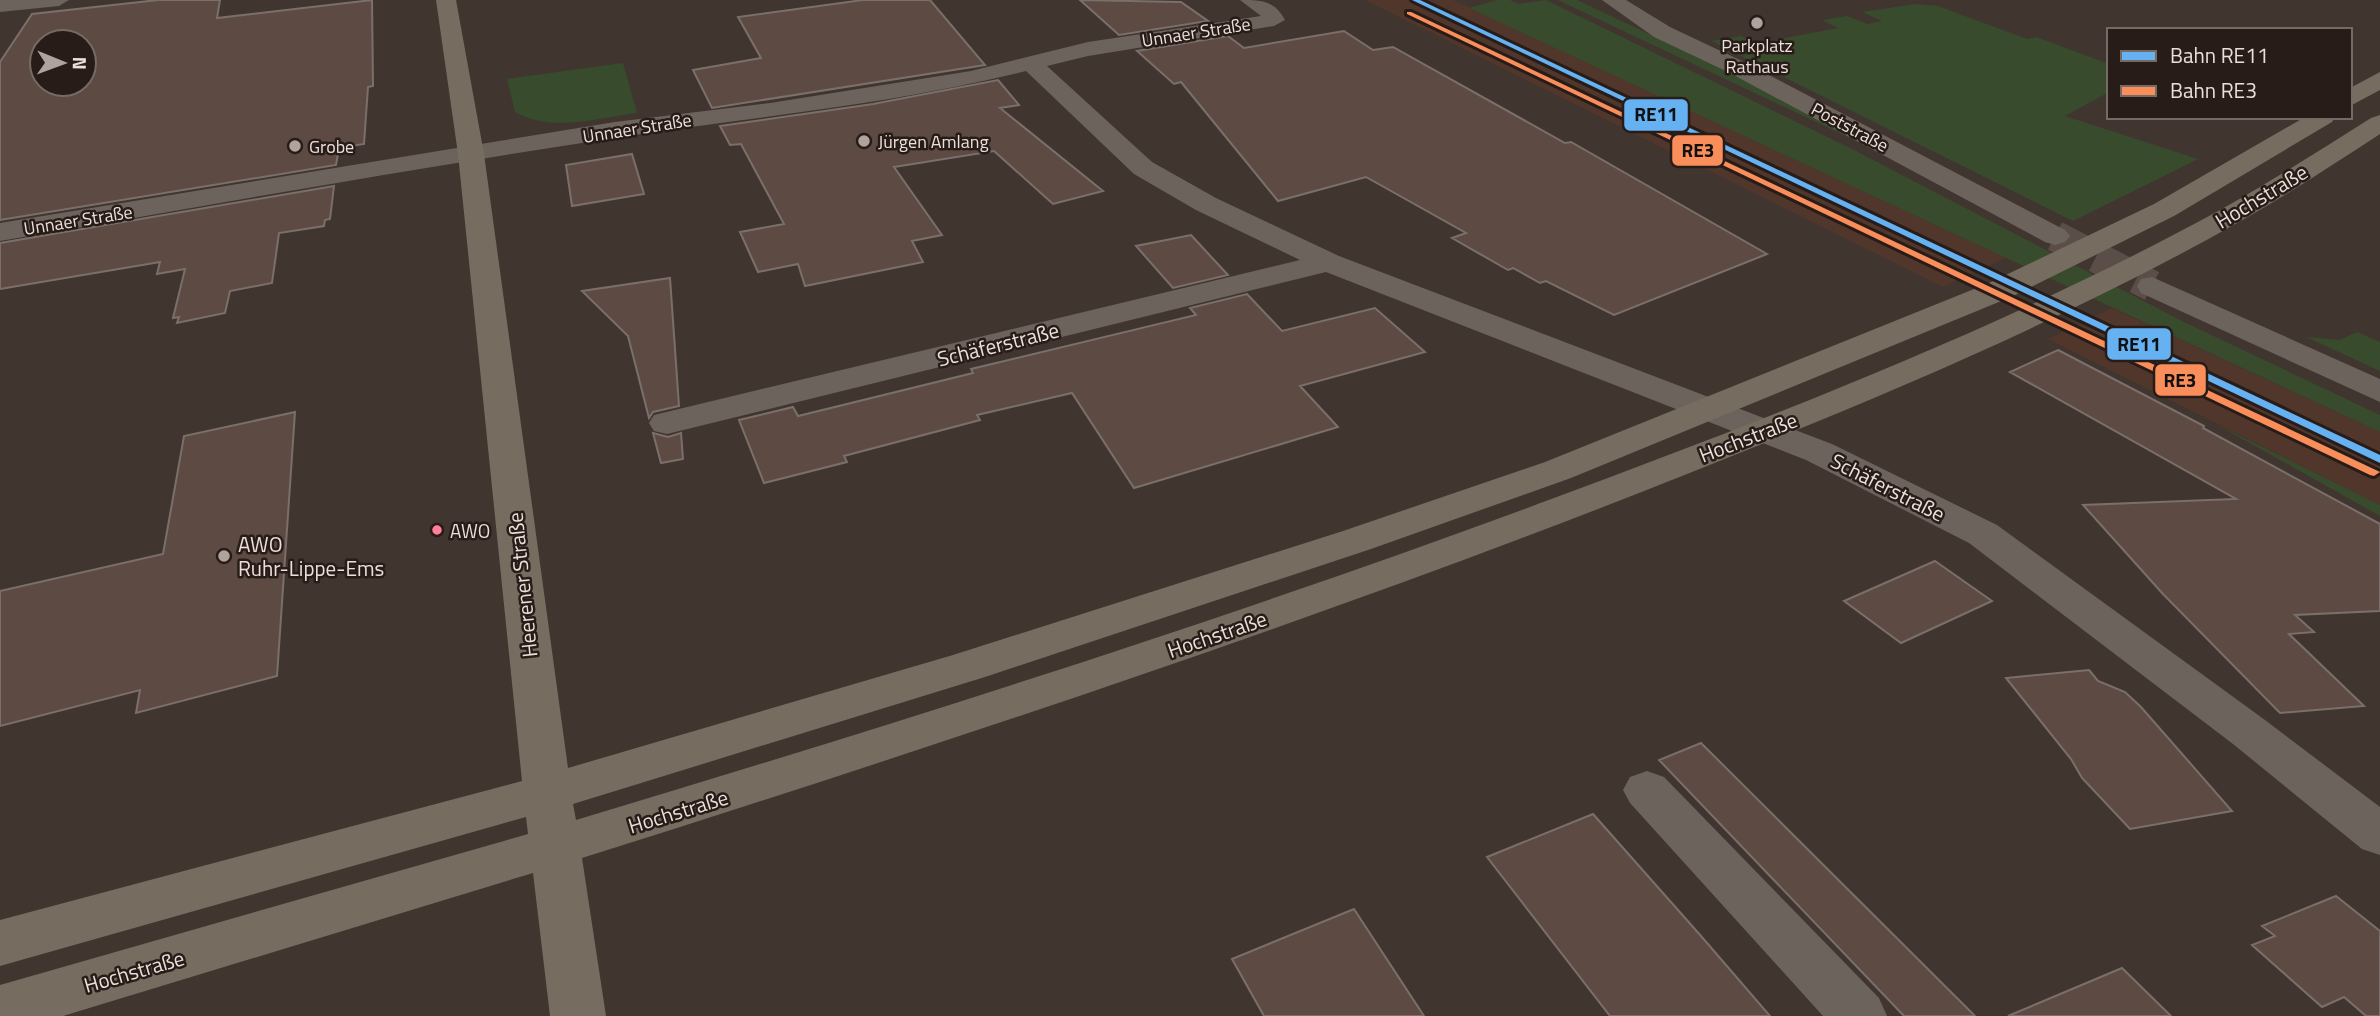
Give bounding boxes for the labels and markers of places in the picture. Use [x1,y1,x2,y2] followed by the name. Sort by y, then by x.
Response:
[1749,15,1765,31] marker: Parkplatz Rathaus
[1721,32,1793,80] place label: Parkplatz Rathaus
[878,128,989,155] place label: Jürgen Amlang
[309,133,354,160] place label: Grobe
[856,133,872,149] marker: Jürgen Amlang
[287,138,303,154] marker: Grobe
[450,516,490,545] place label: AWO
[430,523,444,537] marker: AWO
[238,528,384,584] place label: AWO Ruhr-Lippe-Ems
[216,548,232,564] marker: AWO Ruhr-Lippe-Ems

